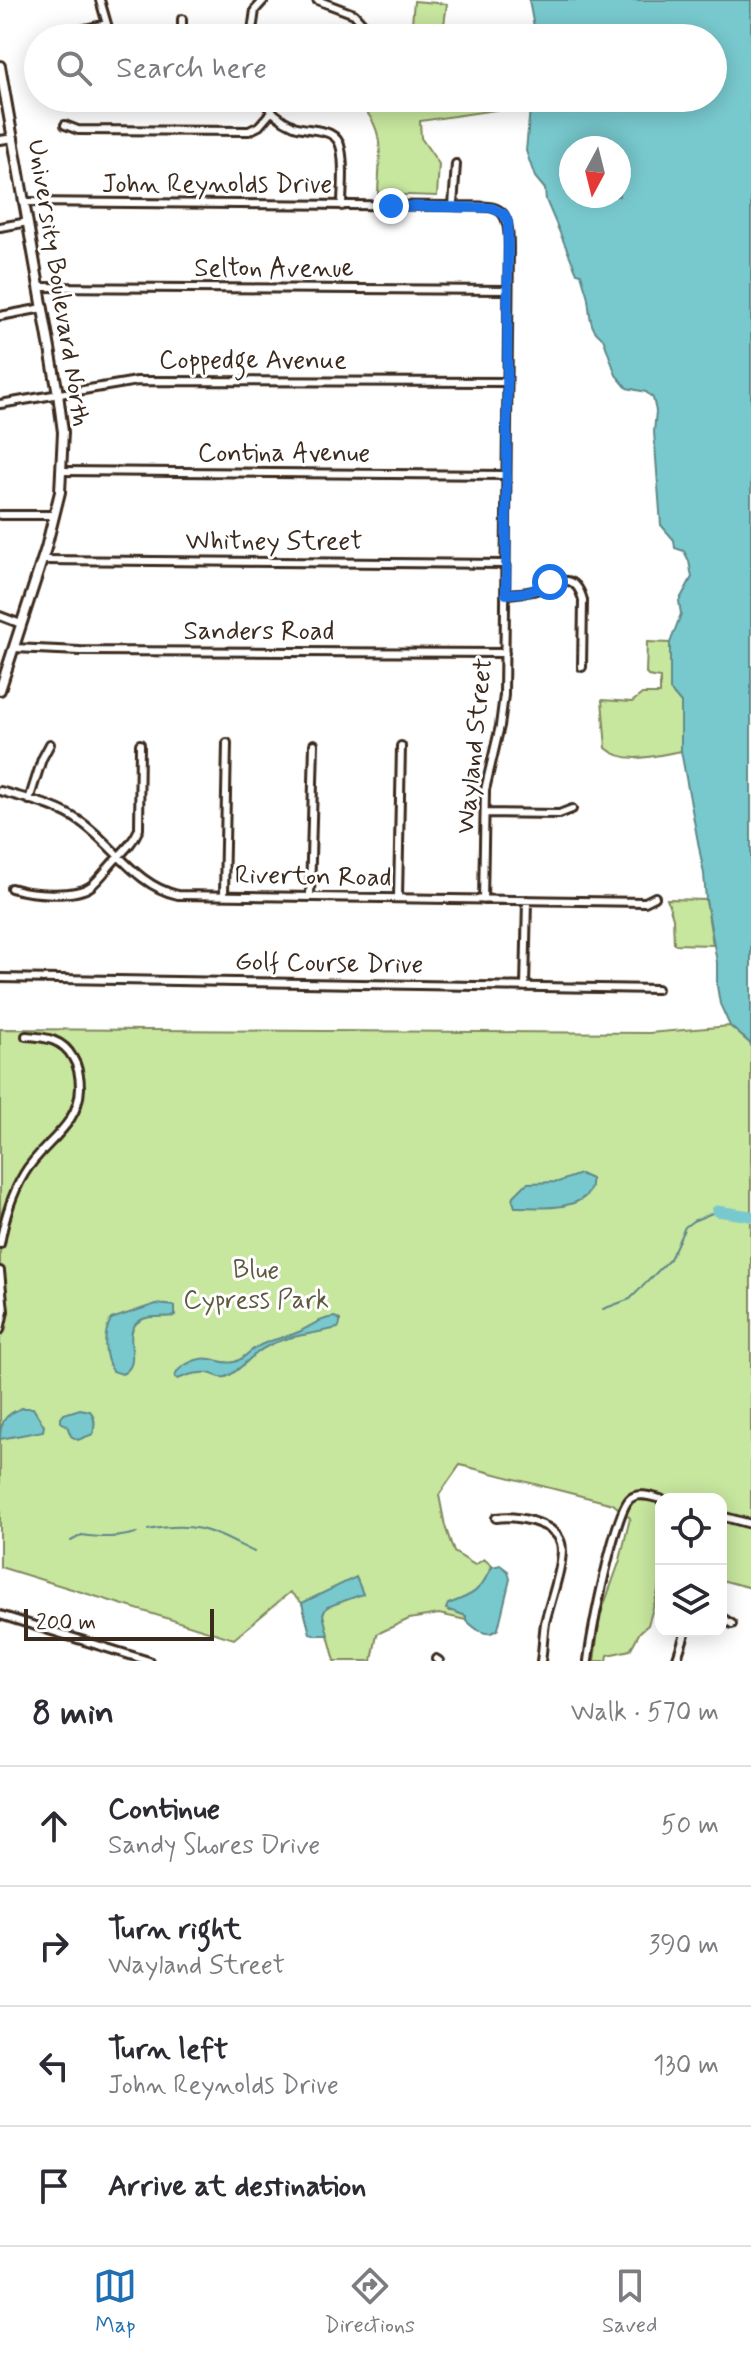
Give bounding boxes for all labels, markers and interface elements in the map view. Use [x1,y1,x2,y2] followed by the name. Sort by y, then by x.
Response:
[24,24,727,112] search box
[52,46,96,90] icon: search
[116,49,267,88] text: Search here
[559,136,631,208] north arrow
[19,137,97,429] street label: University Boulevard North
[102,168,332,202] street label: John Reynolds Drive
[373,188,409,224] route end
[194,252,354,286] street label: Selton Avenue
[159,344,347,381] street label: Coppedge Avenue
[198,437,370,471] street label: Contina Avenue
[186,525,362,559] street label: Whitney Street
[532,564,568,600] route start
[184,615,334,649] street label: Sanders Road
[449,656,501,836] street label: Wayland Street
[234,859,392,895] street label: Riverton Road
[234,945,424,983] street label: Golf Course Drive
[183,1254,329,1318] park label: Blue Cypress Park
[655,1493,727,1637] map controls
[655,1493,727,1565] button: locate
[655,1565,727,1637] button: layers
[24,1605,214,1641] scale bar
[36,1609,96,1637] text: 200 m
[32,1691,114,1736] text: 8 min
[571,1696,719,1730] text: Walk · 570 m
[108,1790,220,1829] text: Continue
[32,1804,76,1848] icon: ahead
[661,1809,719,1843] text: 50 m
[108,1829,320,1863] text: Sandy Shores Drive
[108,1910,241,1949] text: Turn right
[32,1924,76,1968] icon: right
[648,1929,719,1963] text: 390 m
[108,1949,285,1983] text: Wayland Street
[108,2030,228,2069] text: Turn left
[32,2044,76,2088] icon: left
[653,2049,719,2083] text: 130 m
[108,2069,339,2103] text: John Reynolds Drive
[32,2164,76,2208] icon: arrive
[108,2167,366,2206] text: Arrive at destination
[93,2264,137,2340] tab: Map
[324,2264,415,2340] tab: Directions
[602,2264,657,2340] tab: Saved

